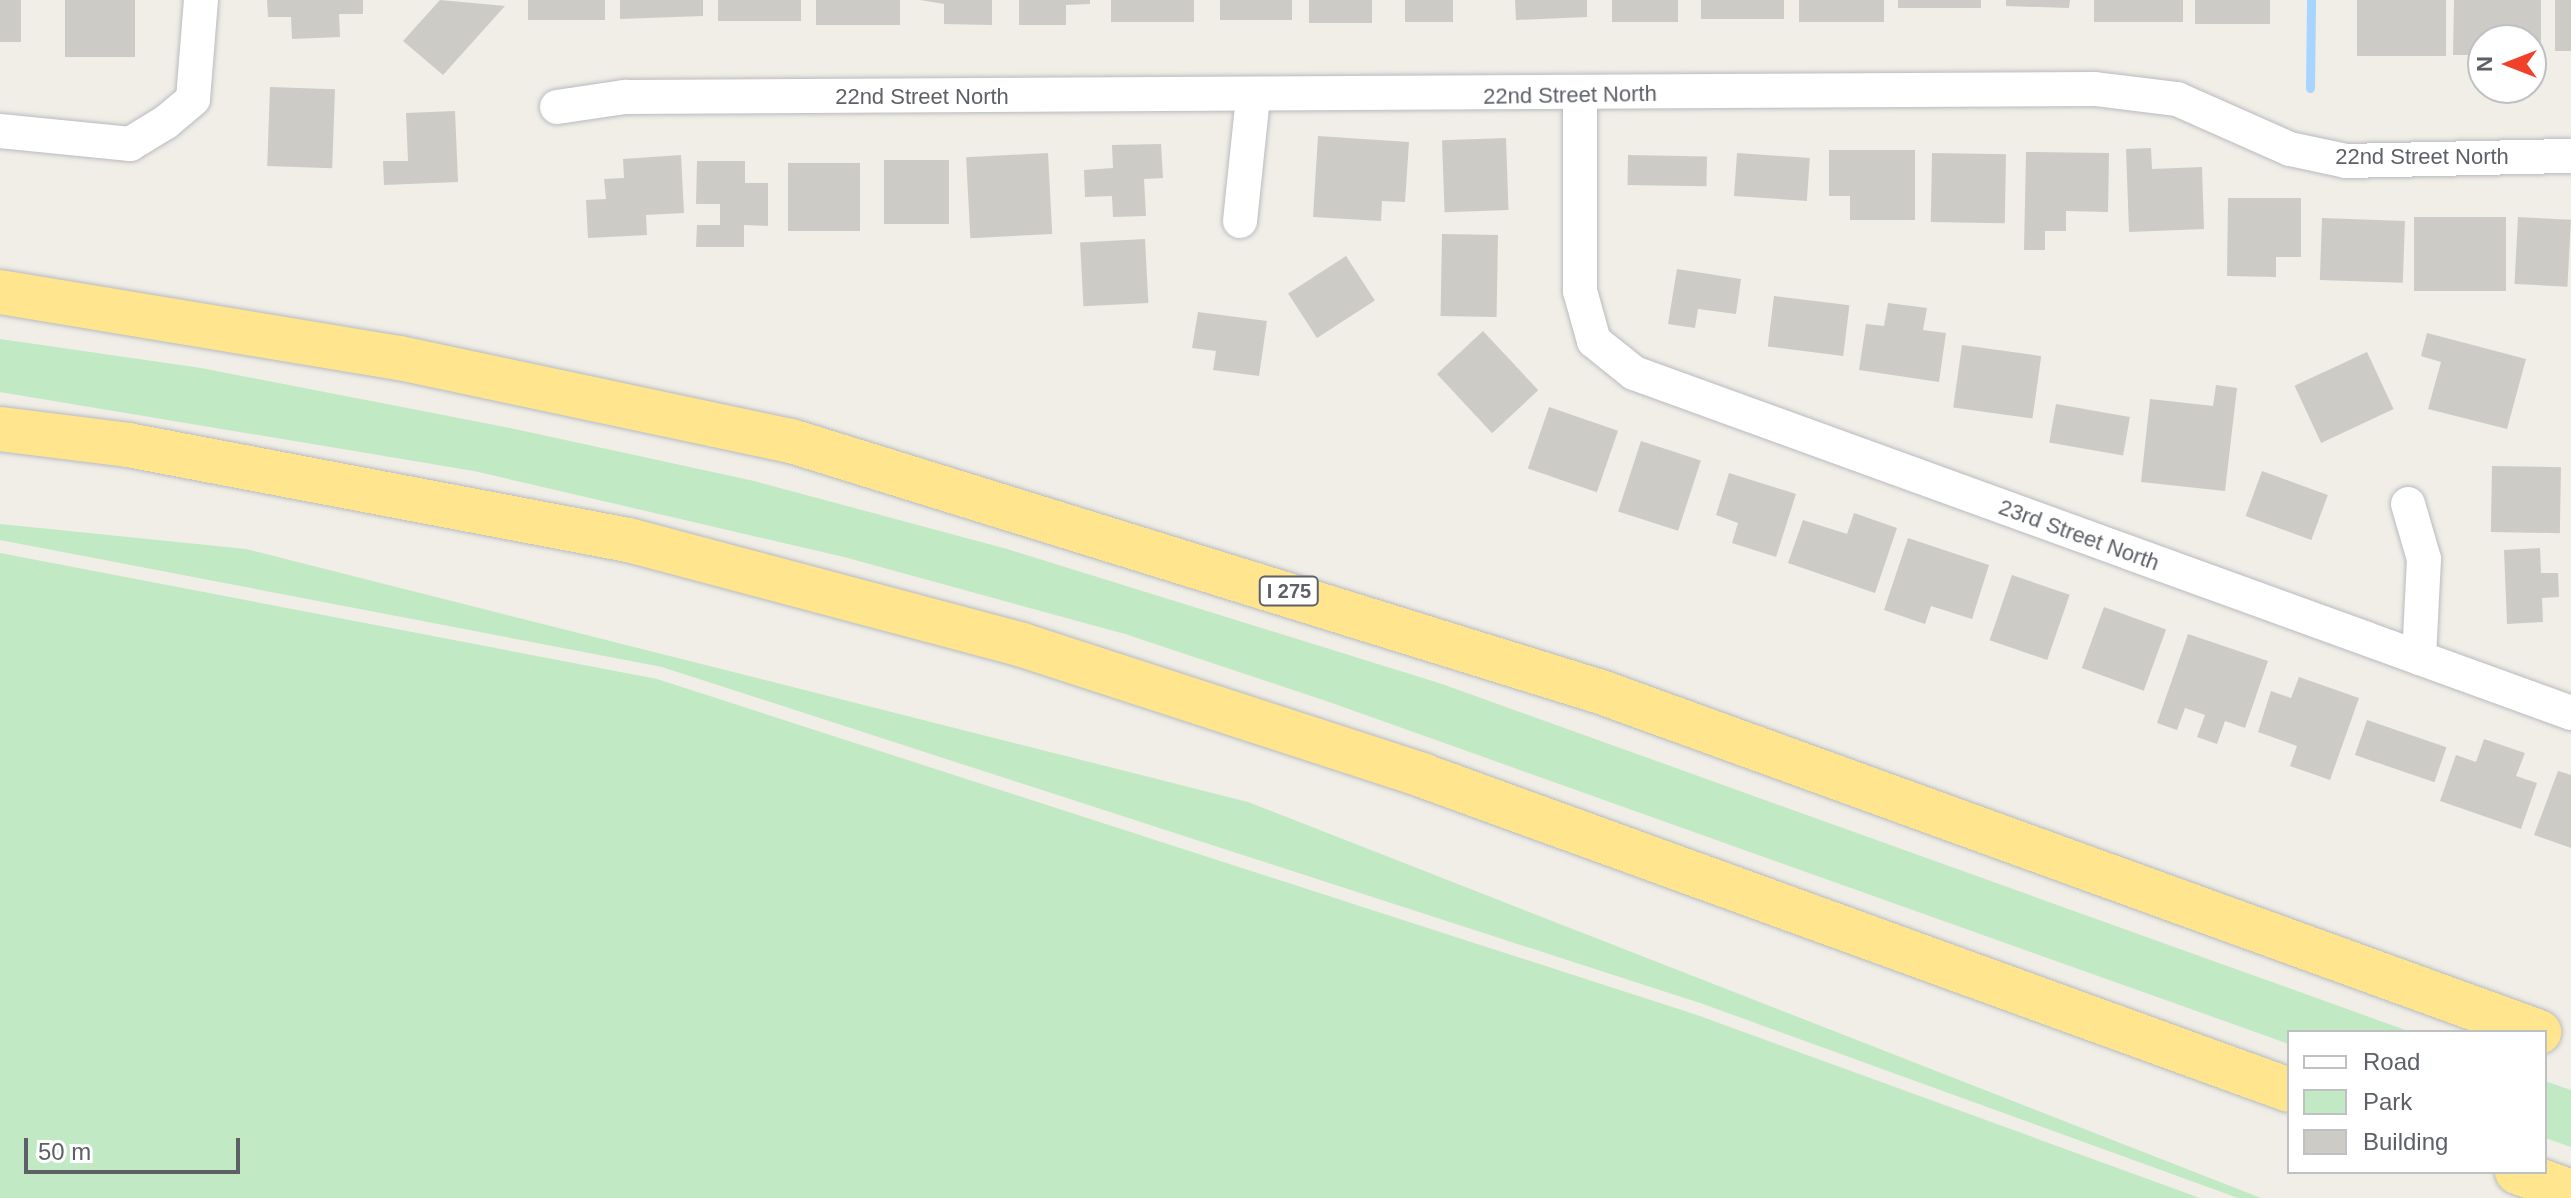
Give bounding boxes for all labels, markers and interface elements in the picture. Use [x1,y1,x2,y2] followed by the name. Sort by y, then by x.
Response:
[2467,24,2547,104] north arrow
[2472,56,2497,72] text: N
[1483,80,1657,110] street label: 22nd Street North
[835,84,1009,110] street label: 22nd Street North
[2335,144,2509,170] street label: 22nd Street North
[1995,494,2163,576] street label: 23rd Street North
[1257,575,1321,607] road number: I 275
[2287,1030,2547,1174] legend
[2363,1048,2420,1075] text: Road
[2363,1088,2412,1115] text: Park
[28,1122,244,1172] scale bar
[2363,1128,2448,1155] text: Building
[38,1138,91,1165] text: 50 m

